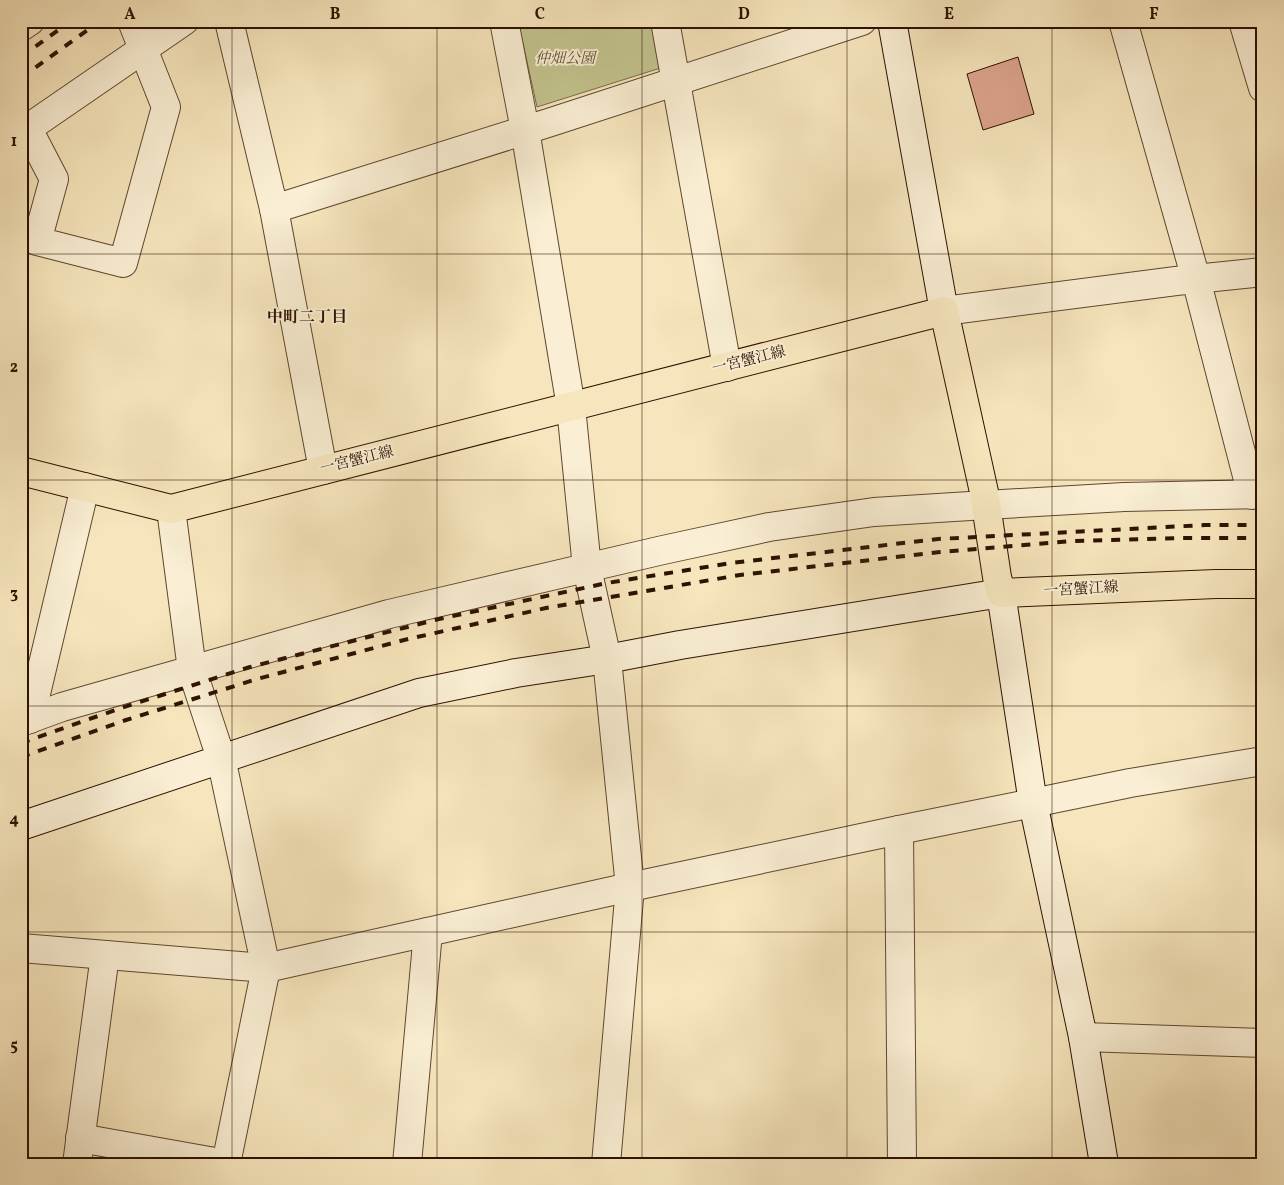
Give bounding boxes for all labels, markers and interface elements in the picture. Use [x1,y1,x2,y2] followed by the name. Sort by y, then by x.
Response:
[124,4,136,26] text: A
[330,4,341,26] text: B
[535,4,545,26] text: C
[738,4,750,26] text: D
[944,4,954,26] text: E
[1149,4,1159,26] text: F
[535,49,598,70] park label: 仲畑公園
[11,131,17,153] text: 1
[267,307,347,329] district label: 中町二丁目
[710,342,788,380] street label: 一宮蟹江線
[10,357,18,379] text: 2
[318,442,396,480] street label: 一宮蟹江線
[1043,578,1119,602] street label: 一宮蟹江線
[10,583,18,605] text: 3
[9,809,19,831] text: 4
[10,1035,18,1057] text: 5

